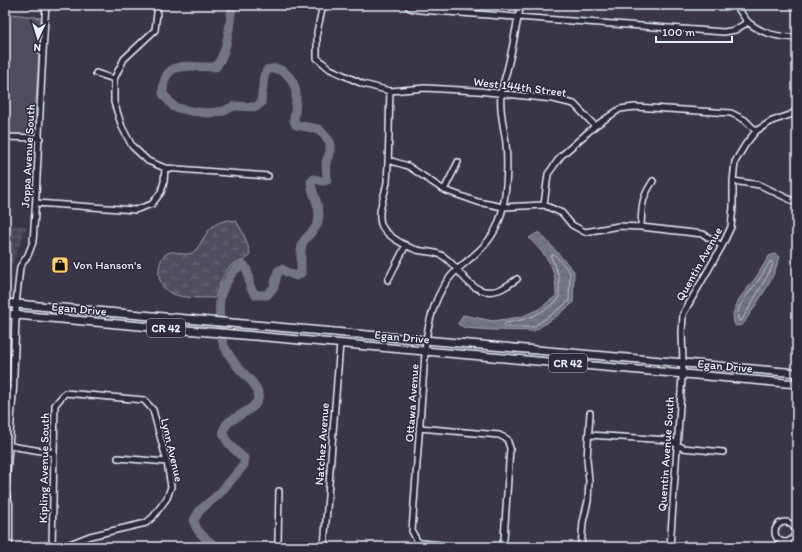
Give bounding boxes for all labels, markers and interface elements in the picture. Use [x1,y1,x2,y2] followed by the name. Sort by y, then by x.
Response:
[18,18,58,58] north arrow
[656,18,732,44] scale bar
[662,25,695,39] text: 100 m
[33,41,42,54] text: N
[473,74,568,100] street label: West 144th Street
[18,104,38,208] street label: Joppa Avenue South
[673,224,725,303] street label: Quentin Avenue
[50,255,70,275] shop icon: Von Hanson's
[73,258,142,272] place label: Von Hanson's
[51,300,107,318] street label: Egan Drive
[147,319,185,337] road number: CR 42
[374,328,430,346] street label: Egan Drive
[549,354,587,372] road number: CR 42
[697,357,753,375] street label: Egan Drive
[402,363,422,443] street label: Ottawa Avenue
[655,396,677,512] street label: Quentin Avenue South
[312,402,332,486] street label: Natchez Avenue
[36,413,52,523] street label: Kipling Avenue South
[158,417,186,483] street label: Lynn Avenue

